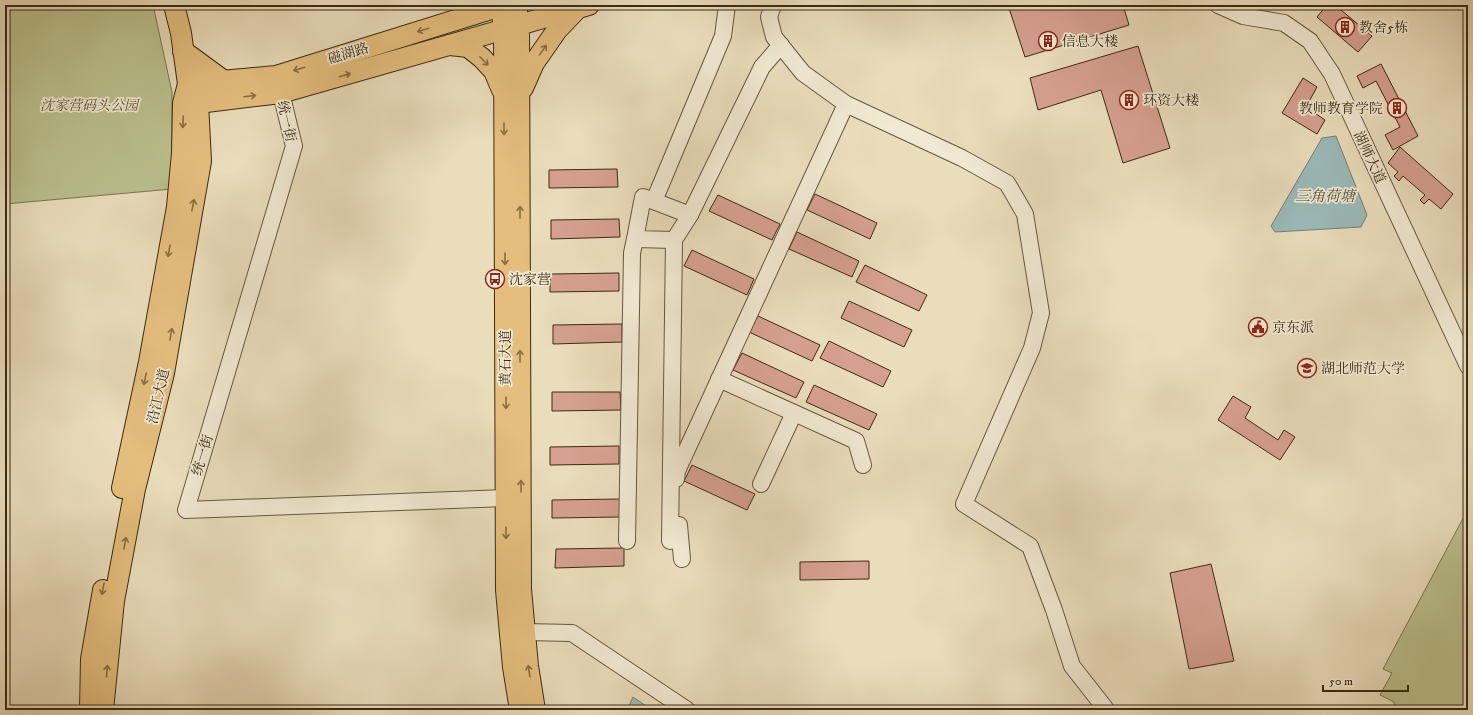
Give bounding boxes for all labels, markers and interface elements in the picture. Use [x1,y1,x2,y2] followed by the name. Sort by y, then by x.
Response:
[1334,16,1356,38] building icon: 教舍5栋
[1359,19,1408,37] place label: 教舍5栋
[417,27,430,34] one-way arrow
[1037,30,1059,52] building icon: 信息大楼
[1062,33,1118,51] place label: 信息大楼
[326,39,371,69] street label: 磁湖路
[539,45,547,56] one-way arrow
[479,56,489,66] one-way arrow
[294,65,306,73] one-way arrow
[338,70,351,78] one-way arrow
[1118,89,1140,111] building icon: 环资大楼
[1143,92,1199,110] place label: 环资大楼
[243,93,256,100] one-way arrow
[40,97,140,115] park label: 沈家营码头公园
[1386,97,1408,119] building icon: 教师教育学院
[273,99,300,144] street label: 统一街
[1299,100,1383,118] place label: 教师教育学院
[179,115,187,128] one-way arrow
[500,122,508,135] one-way arrow
[1349,128,1389,187] street label: 湖师大道
[1295,187,1357,206] water label: 三角荷塘
[189,199,197,212] one-way arrow
[516,206,524,219] one-way arrow
[165,245,173,258] one-way arrow
[501,252,509,265] one-way arrow
[484,268,506,290] bus stop icon: 沈家营
[509,271,551,289] place label: 沈家营
[1247,316,1269,338] public building icon: 京东派
[1272,319,1314,337] place label: 京东派
[167,328,175,341] one-way arrow
[497,330,515,386] street label: 黄石大道
[516,350,524,363] one-way arrow
[1296,357,1318,379] school or university icon: 湖北师范大学
[1321,360,1405,378] place label: 湖北师范大学
[144,367,174,426] street label: 沿江大道
[141,372,149,385] one-way arrow
[502,396,510,409] one-way arrow
[188,433,218,478] street label: 统一街
[517,480,525,493] one-way arrow
[502,526,510,539] one-way arrow
[121,536,129,549] one-way arrow
[99,582,107,595] one-way arrow
[103,665,110,678] one-way arrow
[525,665,533,678] one-way arrow
[1323,667,1408,693] scale bar
[1329,674,1353,689] text: 50 m

